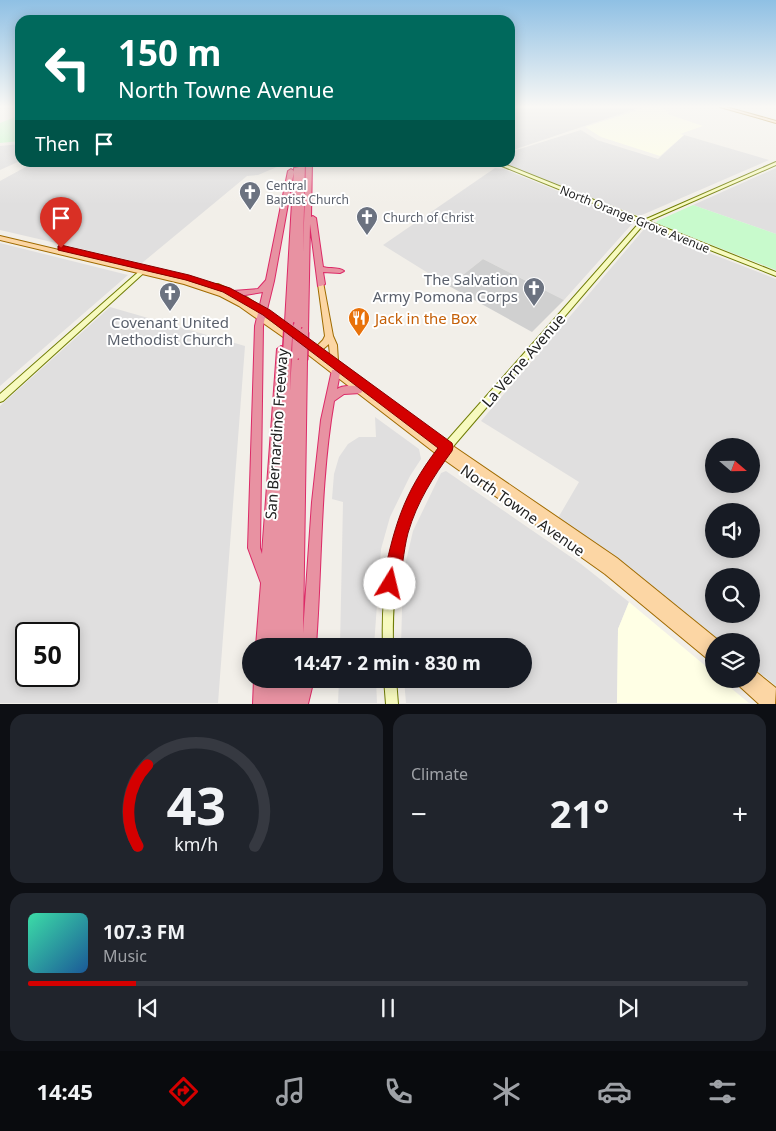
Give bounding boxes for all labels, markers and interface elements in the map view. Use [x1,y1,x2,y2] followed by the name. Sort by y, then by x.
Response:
[118,29,221,76] text: 150 m
[35,35,100,100] icon: left
[118,74,334,104] text: North Towne Avenue
[90,130,118,158] icon: arrive
[35,131,80,157] text: Then
[266,177,349,208] place label: Central Baptist Church
[238,180,262,211] church icon: Central Baptist Church
[557,181,713,257] street label: North Orange Grove Avenue
[40,197,82,248] pin
[47,204,75,232] icon: arrive
[355,205,379,236] church icon: Church of Christ
[383,209,475,226] place label: Church of Christ
[373,269,518,306] place label: The Salvation Army Pomona Corps
[522,276,546,307] church icon: The Salvation Army Pomona Corps
[158,281,182,312] church icon: Covenant United Methodist Church
[347,306,371,337] restaurant icon: Jack in the Box
[373,308,477,328] place label: Jack in the Box
[477,309,569,411] street label: La Verne Avenue
[107,312,233,349] place label: Covenant United Methodist Church
[260,348,292,520] street label: San Bernardino Freeway
[705,438,760,492] north arrow
[705,438,760,688] map controls
[457,460,589,560] street label: North Towne Avenue
[705,503,760,558] button: sound
[363,557,415,609] position arrow
[705,568,760,623] button: search
[15,622,80,687] speed limit sign: 50
[705,633,760,688] button: layers
[293,650,481,676] text: 14:47 · 2 min · 830 m
[411,763,468,785] text: Climate
[167,769,226,840] text: 43
[550,787,609,839] text: 21°
[411,794,427,832] text: −
[732,794,748,832] text: +
[175,832,218,856] text: km/h
[103,919,185,945] text: 107.3 FM
[103,945,147,967] text: Music
[134,994,162,1022] icon: previous
[374,994,402,1022] icon: pause
[614,994,642,1022] icon: next
[166,1074,201,1109] icon: directions
[273,1074,308,1109] icon: music
[381,1074,416,1109] icon: phone
[489,1074,524,1109] icon: climate
[597,1074,632,1109] icon: car
[705,1074,740,1109] icon: filters
[36,1076,93,1106] text: 14:45

